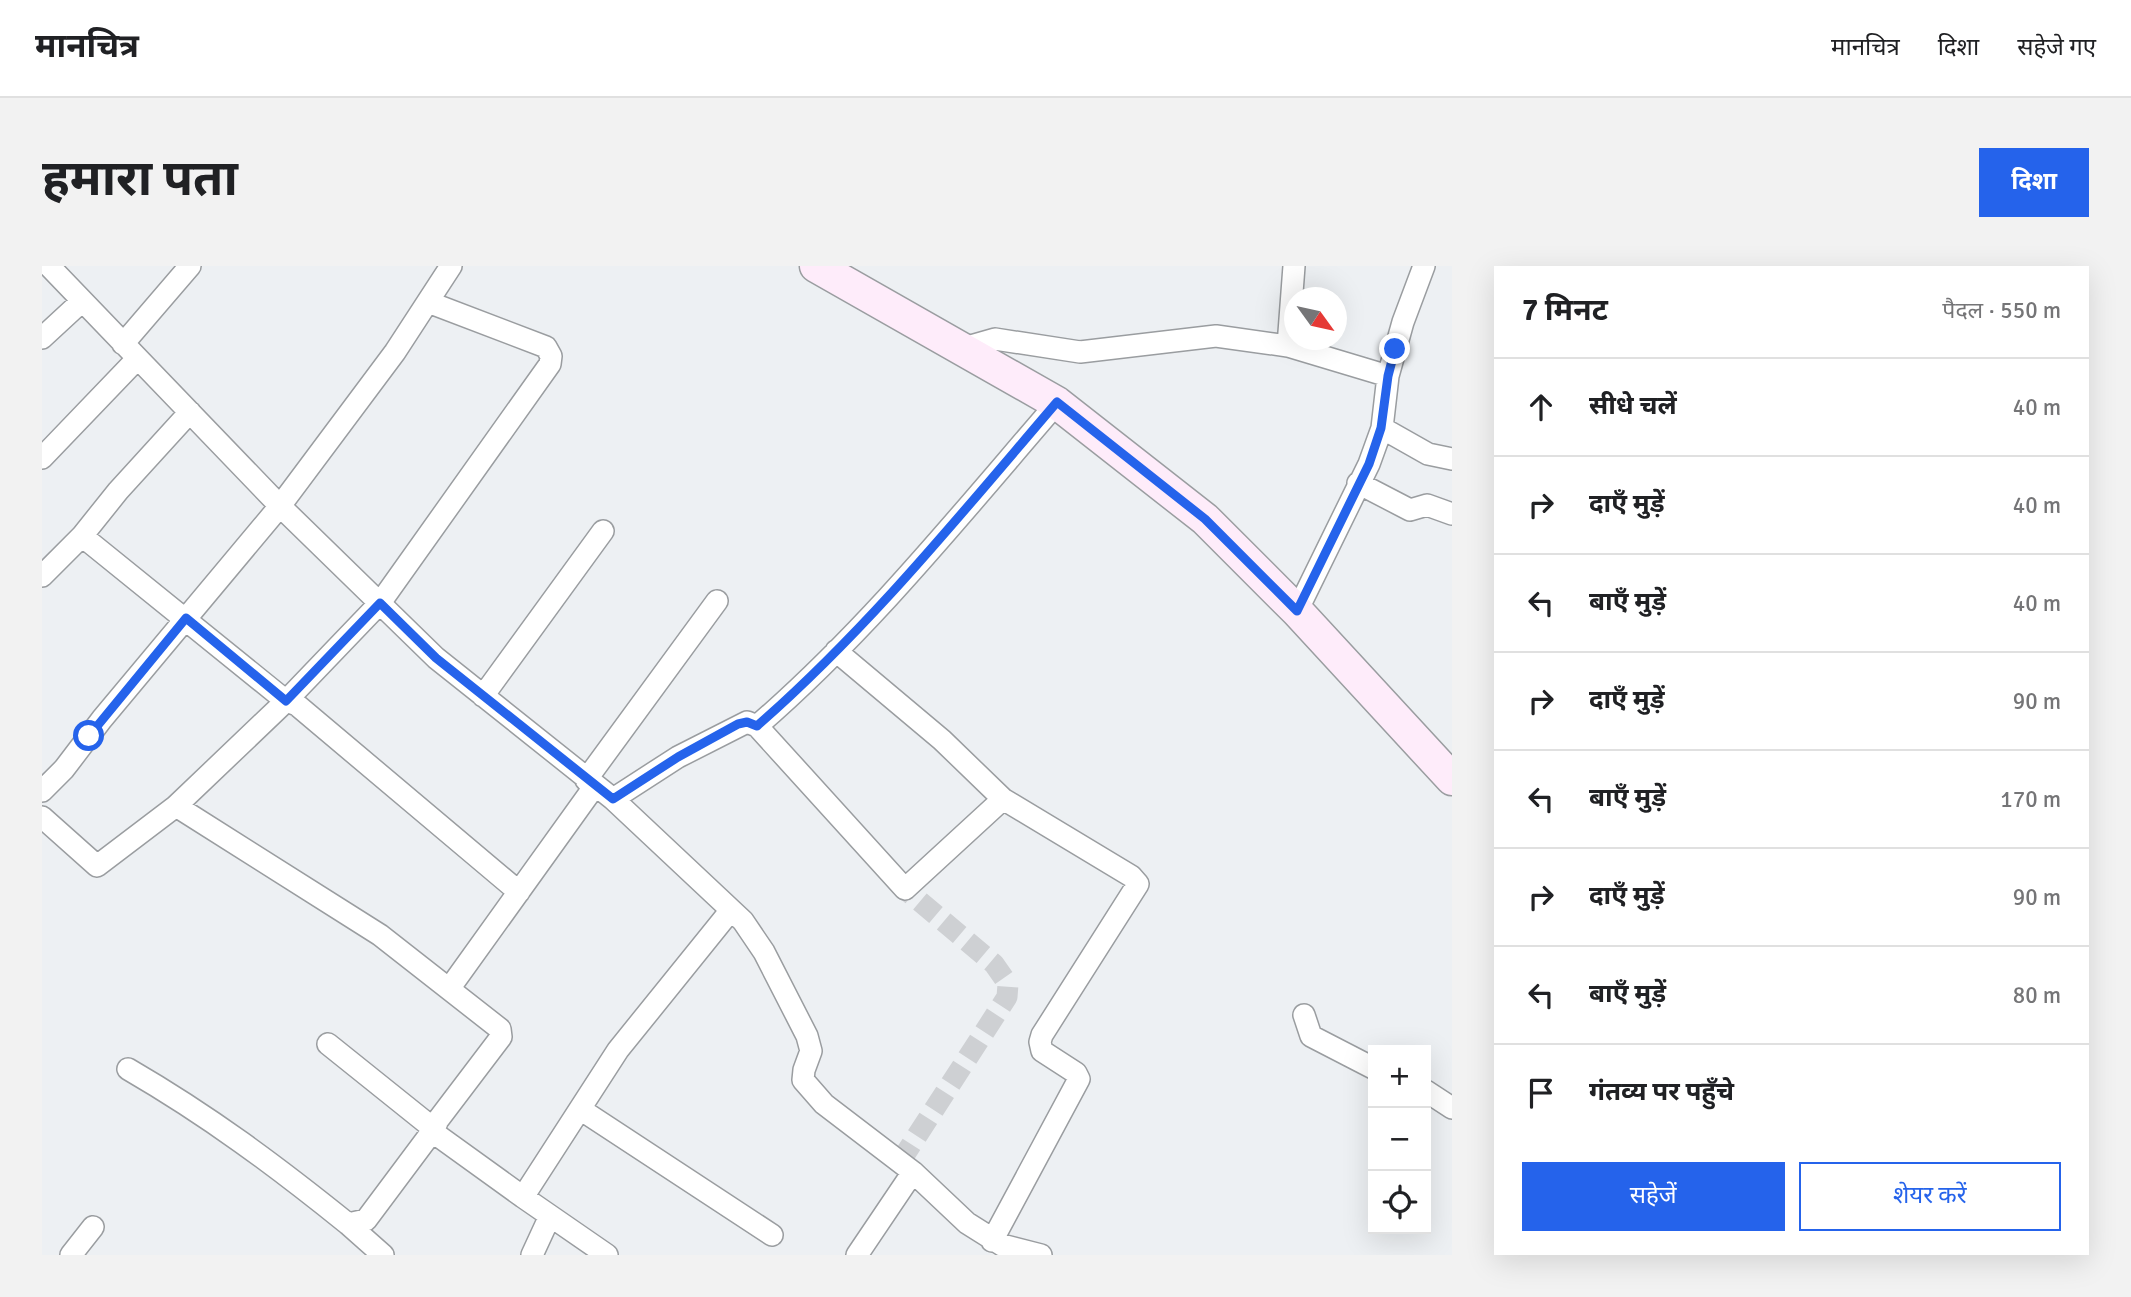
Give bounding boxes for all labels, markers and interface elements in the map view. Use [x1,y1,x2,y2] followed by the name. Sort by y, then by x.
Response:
[35,26,139,67] text: मानचित्र
[1831,32,1900,62] text: मानचित्र
[1938,32,1979,62] text: दिशा
[2017,32,2096,62] text: सहेजे गए
[1979,148,2089,217] button: दिशा
[42,149,238,209] text: हमारा पता
[1284,287,1347,350] north arrow
[1522,292,1608,329] text: 7 मिनट
[1942,296,2061,325] text: पैदल · 550 m
[1379,333,1410,364] route end
[1522,388,1560,426] icon: ahead
[1589,390,1677,422] text: सीधे चलें
[2013,393,2061,422] text: 40 m
[1522,486,1560,524] icon: right
[1589,488,1665,520] text: दाएँ मुड़ें
[2013,491,2061,520] text: 40 m
[1522,584,1560,622] icon: left
[1589,586,1666,618] text: बाएँ मुड़ें
[2013,589,2061,618] text: 40 m
[1522,682,1560,720] icon: right
[1589,684,1665,716] text: दाएँ मुड़ें
[2013,687,2061,716] text: 90 m
[73,720,104,751] route start
[1522,780,1560,818] icon: left
[1589,782,1666,814] text: बाएँ मुड़ें
[2000,785,2061,814] text: 170 m
[1522,878,1560,916] icon: right
[1589,880,1665,912] text: दाएँ मुड़ें
[2013,883,2061,912] text: 90 m
[1522,976,1560,1014] icon: left
[1589,978,1666,1010] text: बाएँ मुड़ें
[2013,981,2061,1010] text: 80 m
[1368,1045,1431,1234] map controls
[1368,1045,1431,1108] button: +
[1522,1074,1560,1112] icon: arrive
[1589,1076,1734,1108] text: गंतव्य पर पहुँचे
[1368,1108,1431,1171] button: −
[1522,1162,1785,1231] button: सहेजें
[1799,1162,2061,1231] button: शेयर करें
[1368,1171,1431,1234] button: locate

